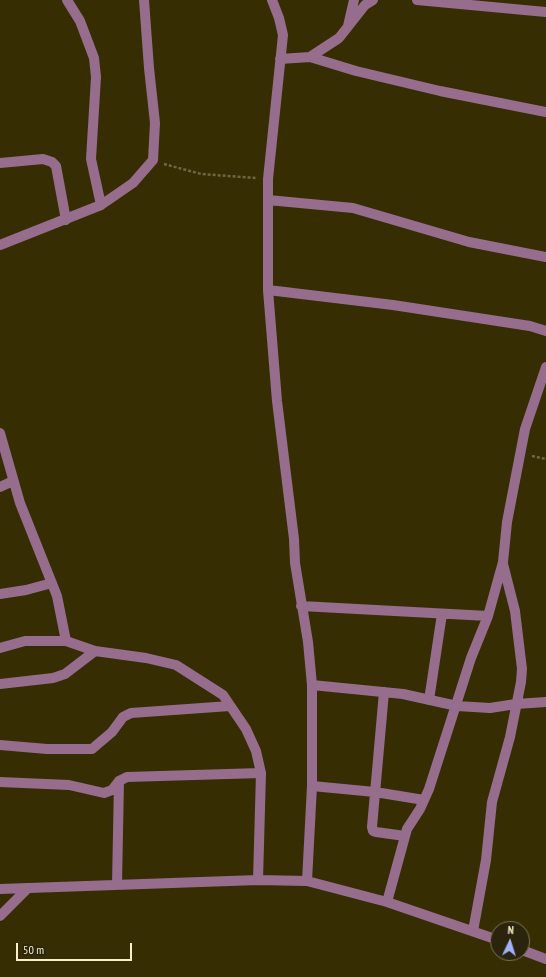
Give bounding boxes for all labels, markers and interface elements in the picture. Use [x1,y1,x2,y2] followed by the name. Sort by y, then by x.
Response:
[490,921,530,961] north arrow
[507,923,514,937] text: N
[18,935,134,961] scale bar
[23,942,44,957] text: 50 m

